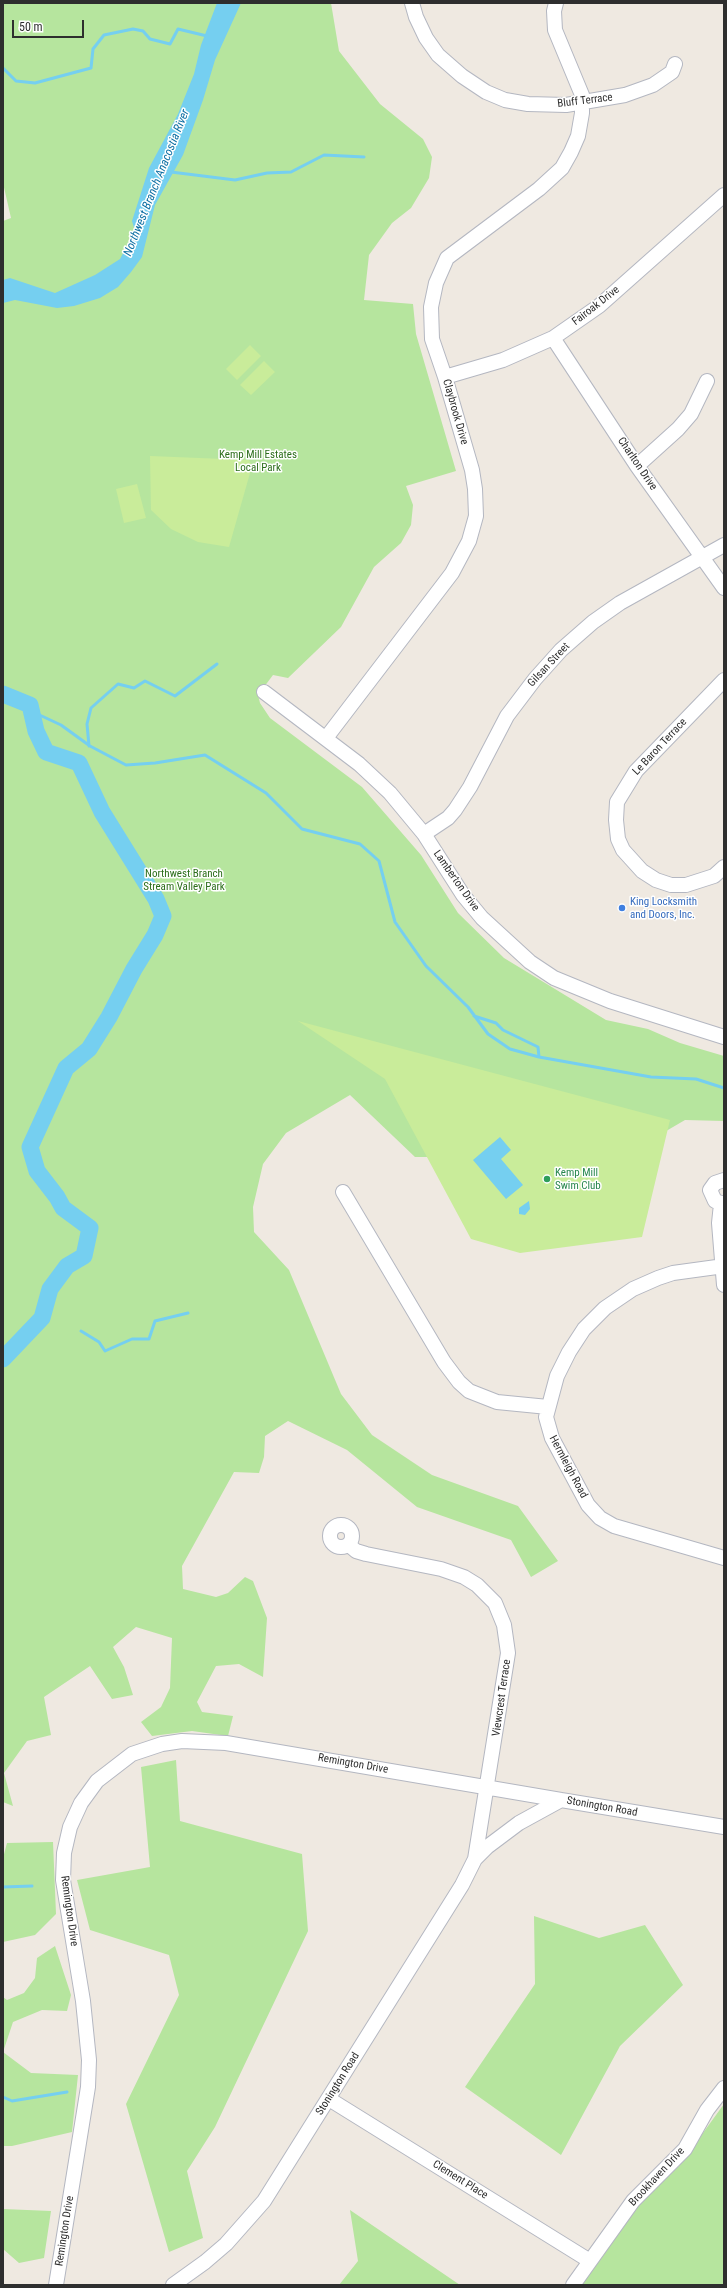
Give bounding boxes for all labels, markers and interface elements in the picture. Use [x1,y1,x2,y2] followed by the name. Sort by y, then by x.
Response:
[14,12,86,38] scale bar
[19,20,43,34] text: 50 m
[557,91,613,111] street label: Bluff Terrace
[121,108,193,258] water label: Northwest Branch Anacostia River
[570,283,622,329] street label: Fairoak Drive
[439,378,471,446] street label: Claybrook Drive
[614,435,660,493] street label: Charlton Drive
[219,448,297,474] park label: Kemp Mill Estates Local Park
[525,640,573,690] street label: Gilsan Street
[630,716,690,778] street label: Le Baron Terrace
[430,848,482,914] street label: Lamberton Drive
[143,867,225,893] park label: Northwest Branch Stream Valley Park
[630,895,697,921] place label: King Locksmith and Doors, Inc.
[617,903,627,913] marker: King Locksmith and Doors, Inc.
[555,1166,601,1192] place label: Kemp Mill Swim Club
[542,1174,552,1184] marker: Kemp Mill Swim Club
[546,1433,590,1501] street label: Hermleigh Road
[490,1659,514,1737] street label: Viewcrest Terrace
[317,1751,389,1777] street label: Remington Drive
[566,1794,638,1820] street label: Stonington Road
[58,1875,80,1947] street label: Remington Drive
[313,2050,363,2118] street label: Stonington Road
[626,2145,688,2209] street label: Brookhaven Drive
[430,2158,490,2202] street label: Clement Place
[53,2195,77,2267] street label: Remington Drive

